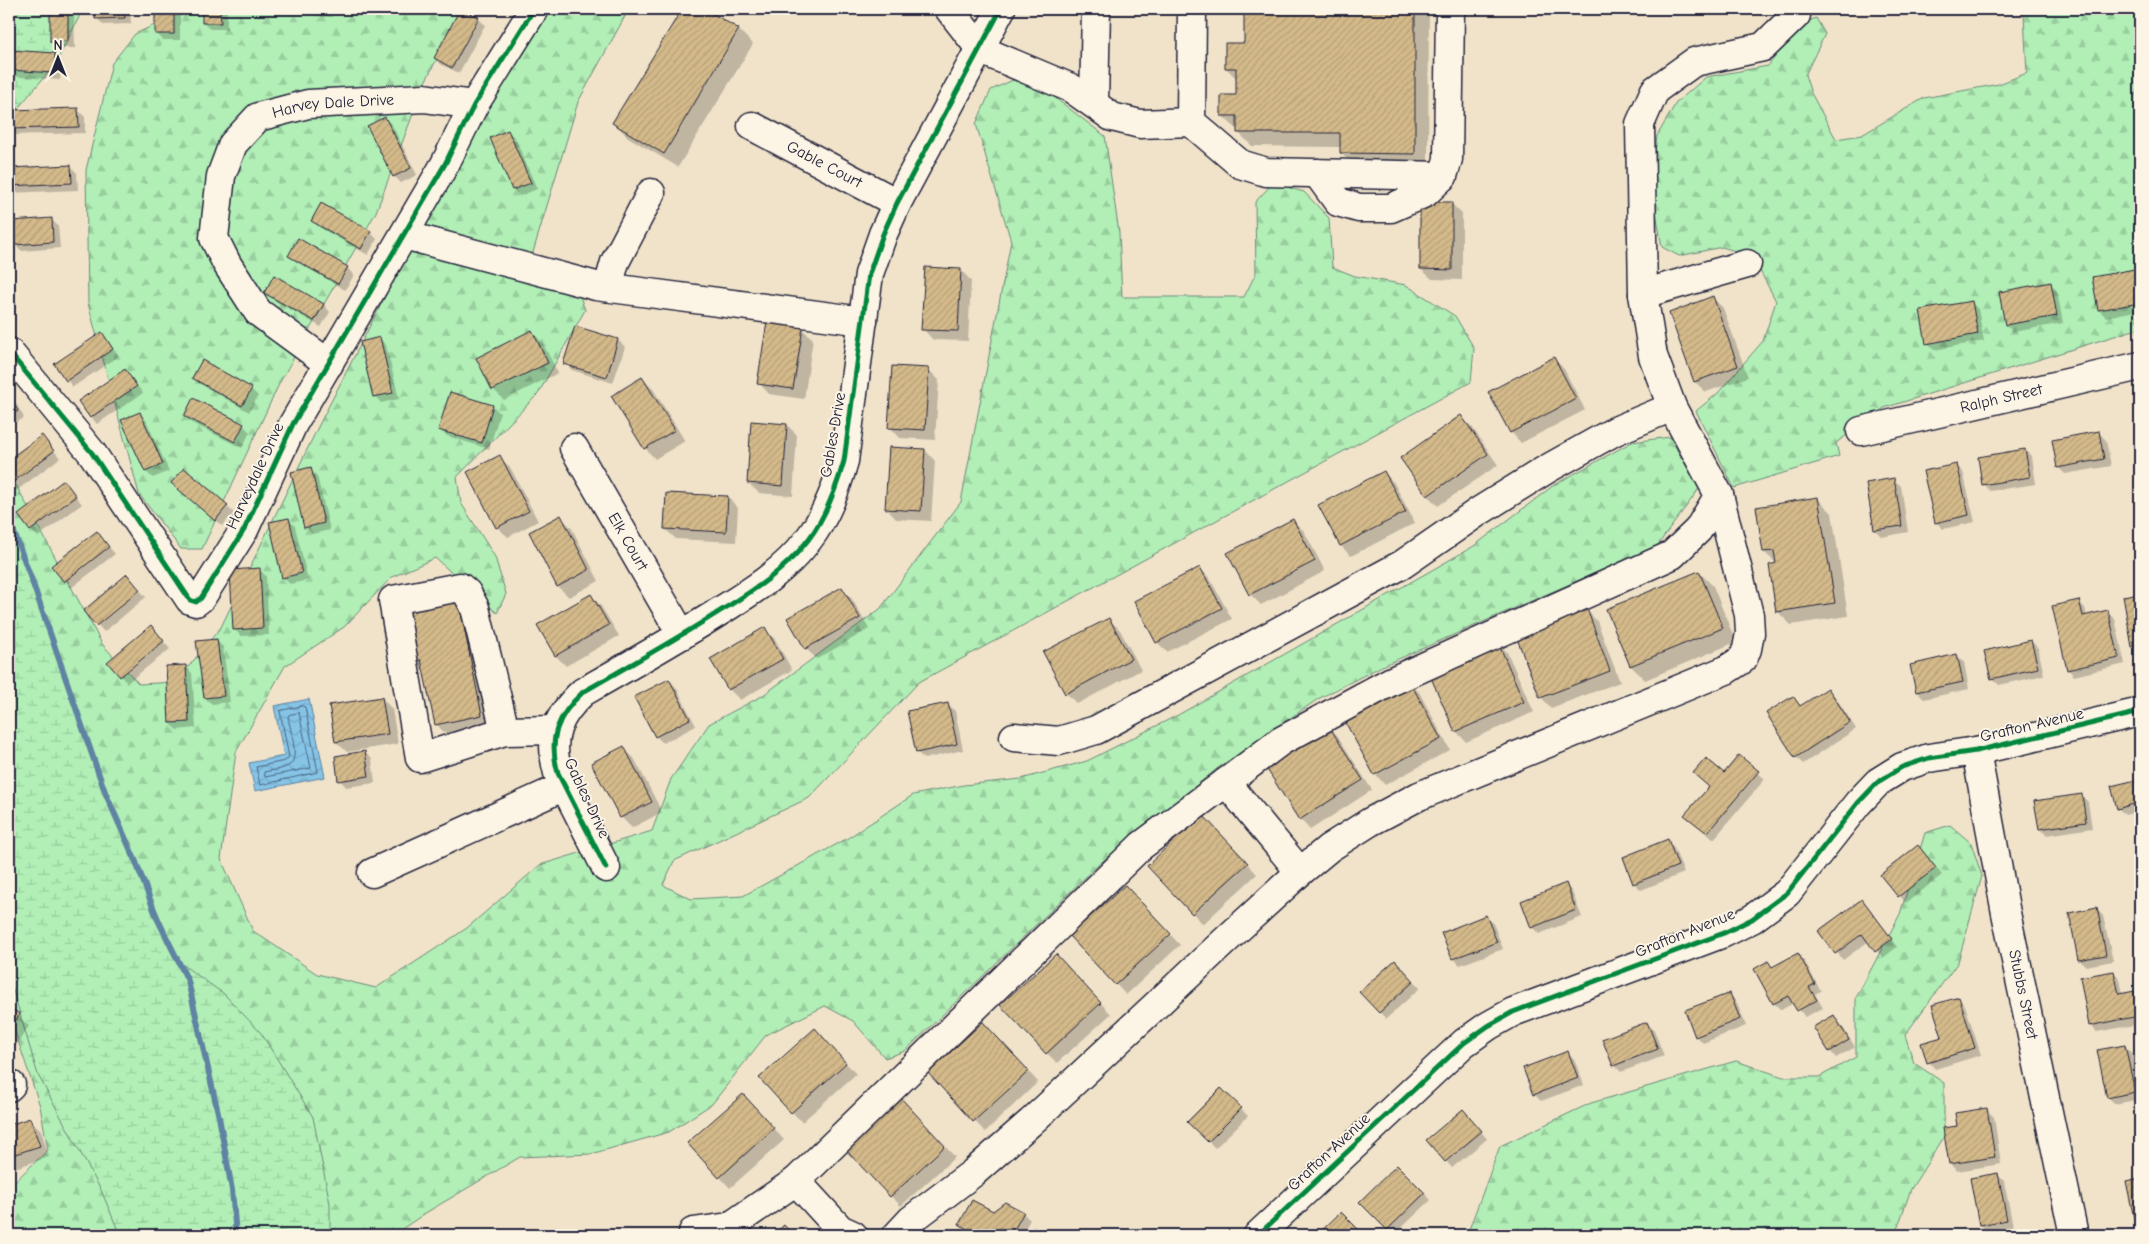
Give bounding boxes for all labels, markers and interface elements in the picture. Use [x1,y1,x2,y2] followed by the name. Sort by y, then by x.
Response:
[32,32,82,82] north arrow
[53,37,63,54] text: N
[270,91,395,122] street label: Harvey Dale Drive
[784,137,866,192] street label: Gable Court
[1958,380,2044,417] street label: Ralph Street
[817,391,849,479] street label: Gables Drive
[222,420,288,532] street label: Harveydale Drive
[604,509,652,574] street label: Elk Court
[1978,704,2086,746] street label: Grafton Avenue
[561,755,613,841] street label: Gables Drive
[1633,905,1737,961] street label: Grafton Avenue
[2005,948,2041,1041] street label: Stubbs Street
[1284,1109,1374,1195] street label: Grafton Avenue

